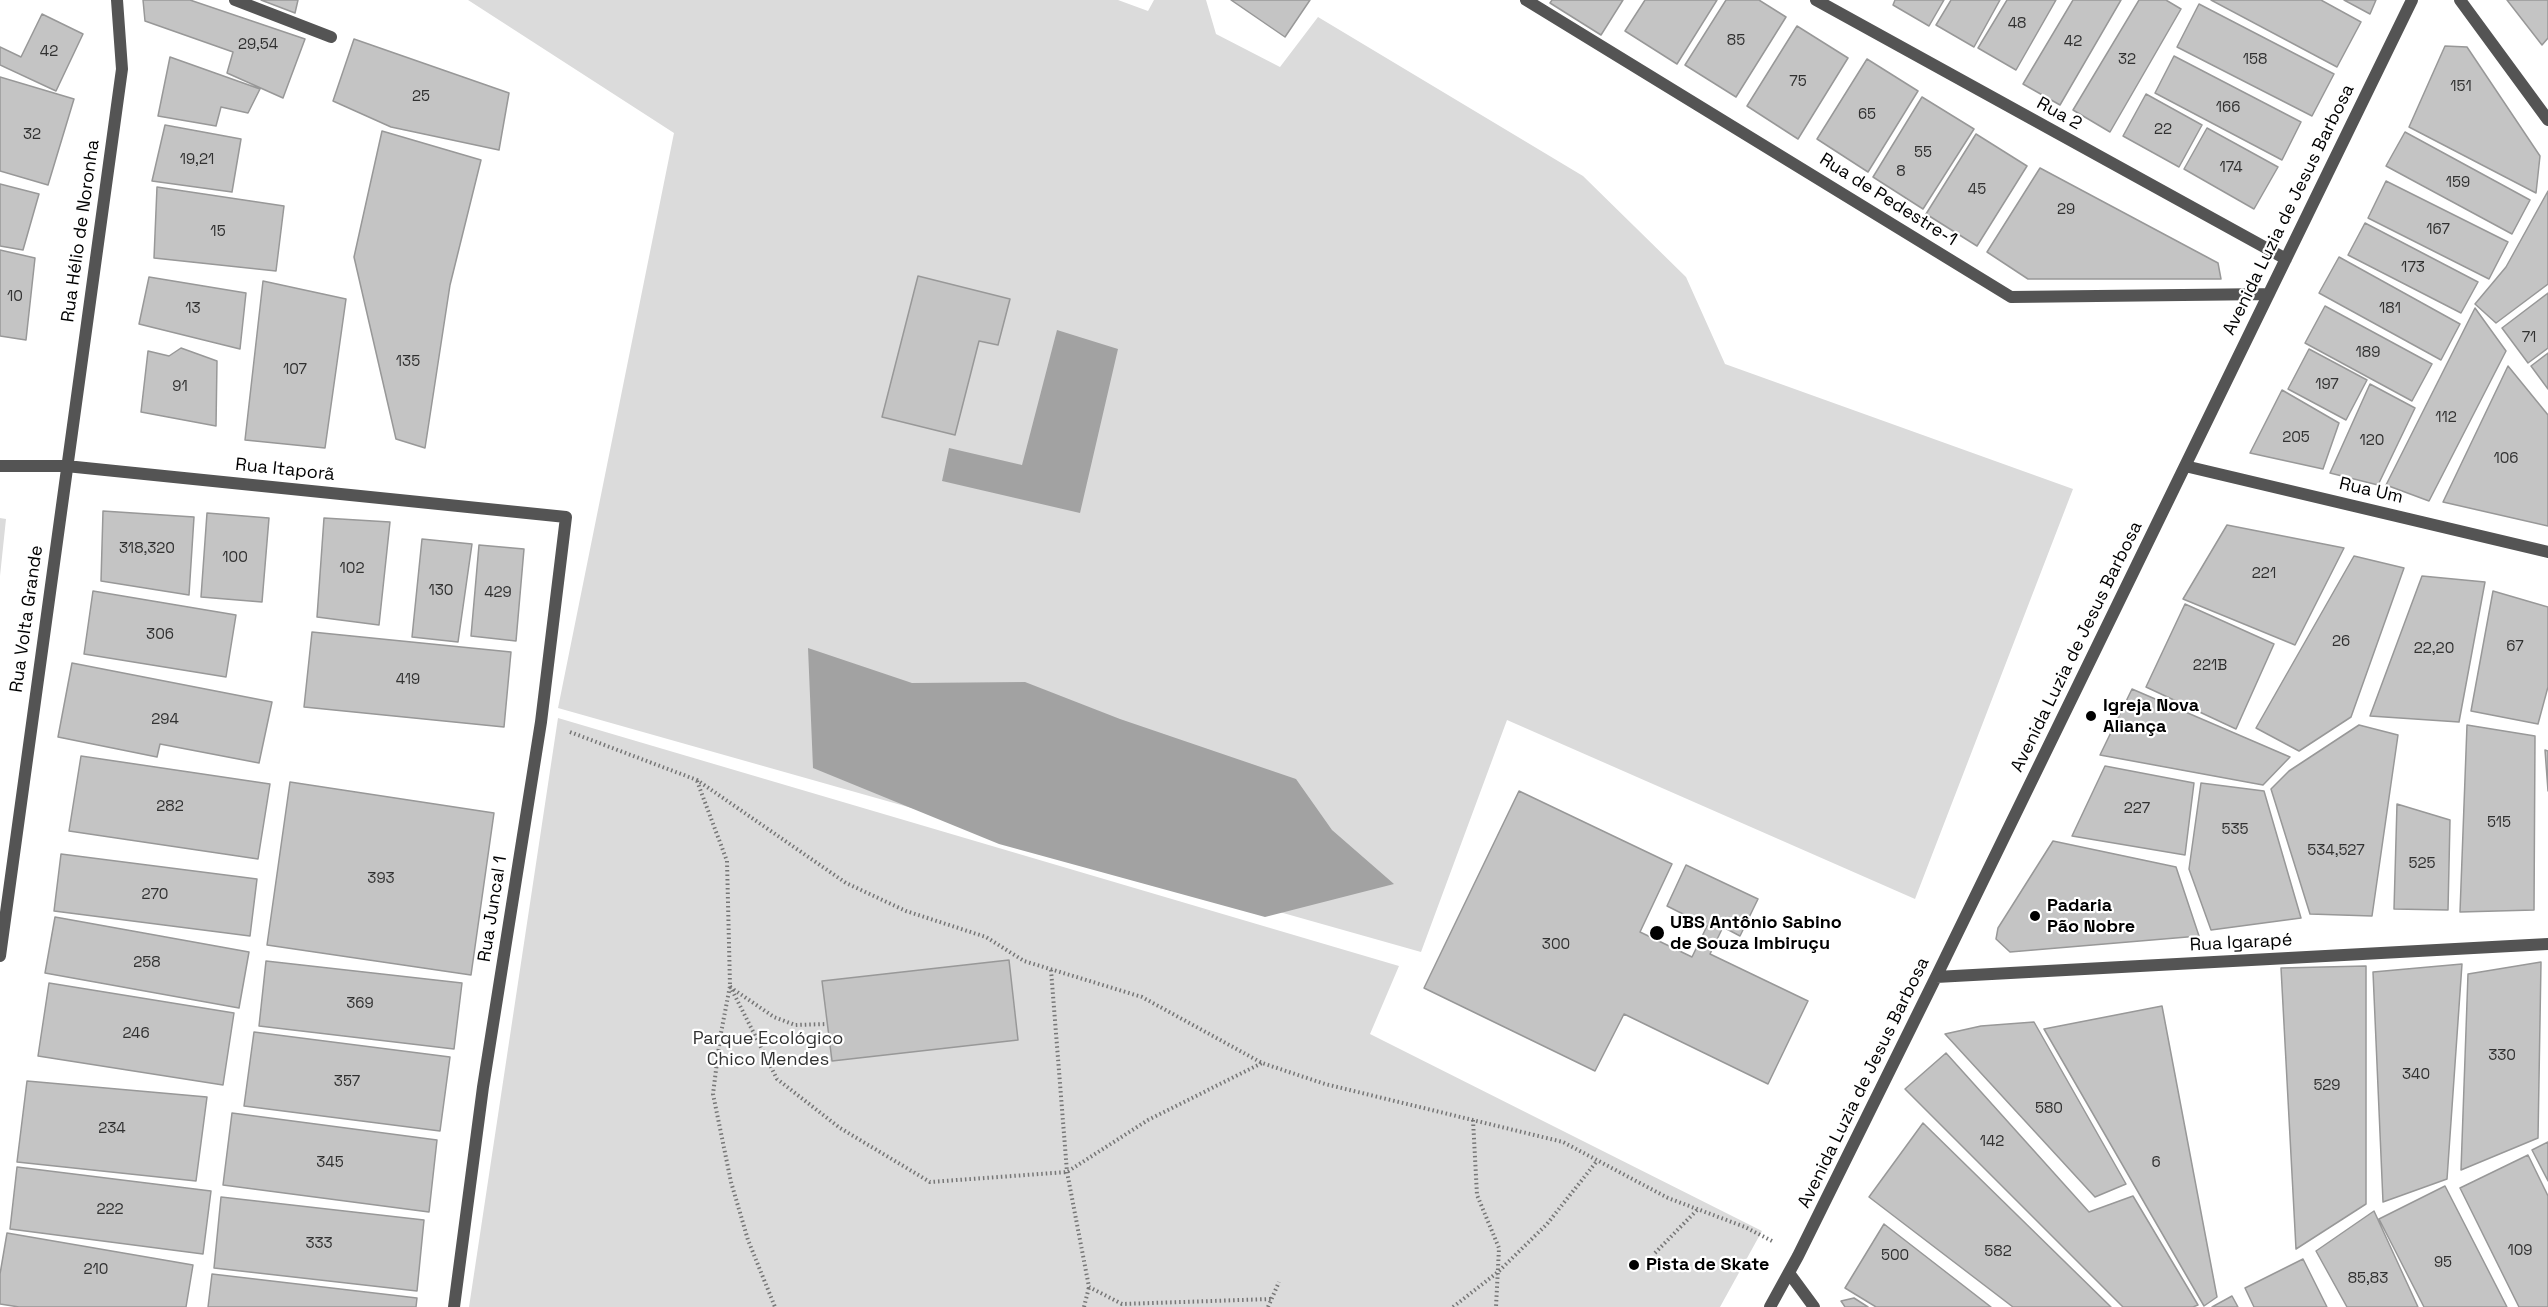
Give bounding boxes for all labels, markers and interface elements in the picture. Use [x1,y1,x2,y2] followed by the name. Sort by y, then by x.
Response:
[2008,15,2026,33] house number: 48
[1727,32,1745,50] house number: 85
[2064,33,2082,51] house number: 42
[238,36,278,54] house number: 29,54
[40,43,58,61] house number: 42
[2118,51,2136,69] house number: 32
[2243,51,2267,69] house number: 158
[1789,73,1807,91] house number: 75
[2450,78,2472,96] house number: 151
[2219,81,2359,339] street label: Avenida Luzia de Jesus Barbosa
[412,88,430,106] house number: 25
[2033,93,2085,135] street label: Rua 2
[2216,99,2240,117] house number: 166
[1858,106,1876,124] house number: 65
[2154,121,2172,139] house number: 22
[23,126,41,144] house number: 32
[57,138,105,324] street label: Rua Hélio de Noronha
[1914,144,1932,162] house number: 55
[1815,149,1961,251] street label: Rua de Pedestre-1
[180,151,214,169] house number: 19,21
[2219,159,2243,177] house number: 174
[1896,163,1906,181] house number: 8
[2446,174,2470,192] house number: 159
[1968,181,1986,199] house number: 45
[2057,201,2075,219] house number: 29
[2426,221,2450,239] house number: 167
[210,223,226,241] house number: 15
[2401,259,2425,277] house number: 173
[7,288,23,306] house number: 10
[185,300,201,318] house number: 13
[2379,300,2401,318] house number: 181
[2522,329,2536,347] house number: 71
[2356,344,2380,362] house number: 189
[396,353,420,371] house number: 135
[283,361,307,379] house number: 107
[2315,376,2339,394] house number: 197
[172,378,188,396] house number: 91
[2435,409,2457,427] house number: 112
[2282,429,2310,447] house number: 205
[2360,432,2384,450] house number: 120
[2493,450,2519,468] house number: 106
[234,454,336,486] street label: Rua Itaporã
[2337,473,2405,509] street label: Rua Um
[2007,518,2147,776] street label: Avenida Luzia de Jesus Barbosa
[119,540,175,558] house number: 318,320
[6,544,48,694] street label: Rua Volta Grande
[222,549,248,567] house number: 100
[340,560,364,578] house number: 102
[2252,565,2276,583] house number: 221
[429,582,453,600] house number: 130
[484,584,512,602] house number: 429
[146,626,174,644] house number: 306
[2332,633,2350,651] house number: 26
[2506,638,2524,656] house number: 67
[2414,640,2454,658] house number: 22,20
[2193,657,2227,675] house number: 221B
[396,671,420,689] house number: 419
[2103,695,2199,738] place label: Igreja Nova Aliança
[2084,709,2098,723] marker: Igreja Nova Aliança
[151,711,179,729] house number: 294
[156,798,184,816] house number: 282
[2124,800,2150,818] house number: 227
[2487,814,2511,832] house number: 515
[2221,821,2249,839] house number: 535
[2307,842,2365,860] house number: 534,527
[474,854,512,964] street label: Rua Juncal 1
[2409,855,2435,873] house number: 525
[367,870,395,888] house number: 393
[142,886,168,904] house number: 270
[2047,895,2135,938] place label: Padaria Pão Nobre
[2028,909,2042,923] marker: Padaria Pão Nobre
[1670,912,1842,954] place label: UBS Antônio Sabino de Souza Imbiruçu
[1648,924,1666,942] marker: UBS Antônio Sabino de Souza Imbiruçu
[2189,930,2293,956] street label: Rua Igarapé
[1542,936,1570,954] house number: 300
[133,954,161,972] house number: 258
[1794,954,1934,1212] street label: Avenida Luzia de Jesus Barbosa
[346,995,374,1013] house number: 369
[122,1025,150,1043] house number: 246
[693,1028,843,1070] park label: Parque Ecológico Chico Mendes
[2488,1047,2516,1065] house number: 330
[2402,1066,2430,1084] house number: 340
[334,1073,360,1091] house number: 357
[2313,1077,2341,1095] house number: 529
[2035,1100,2063,1118] house number: 580
[98,1120,126,1138] house number: 234
[1980,1133,2004,1151] house number: 142
[316,1154,344,1172] house number: 345
[2151,1154,2161,1172] house number: 6
[96,1201,124,1219] house number: 222
[305,1235,333,1253] house number: 333
[2507,1242,2533,1260] house number: 109
[1984,1243,2012,1261] house number: 582
[1881,1247,1909,1265] house number: 500
[1646,1254,1769,1276] place label: Pista de Skate
[2434,1254,2452,1272] house number: 95
[1627,1258,1641,1272] marker: Pista de Skate
[84,1261,108,1279] house number: 210
[2348,1270,2388,1288] house number: 85,83

